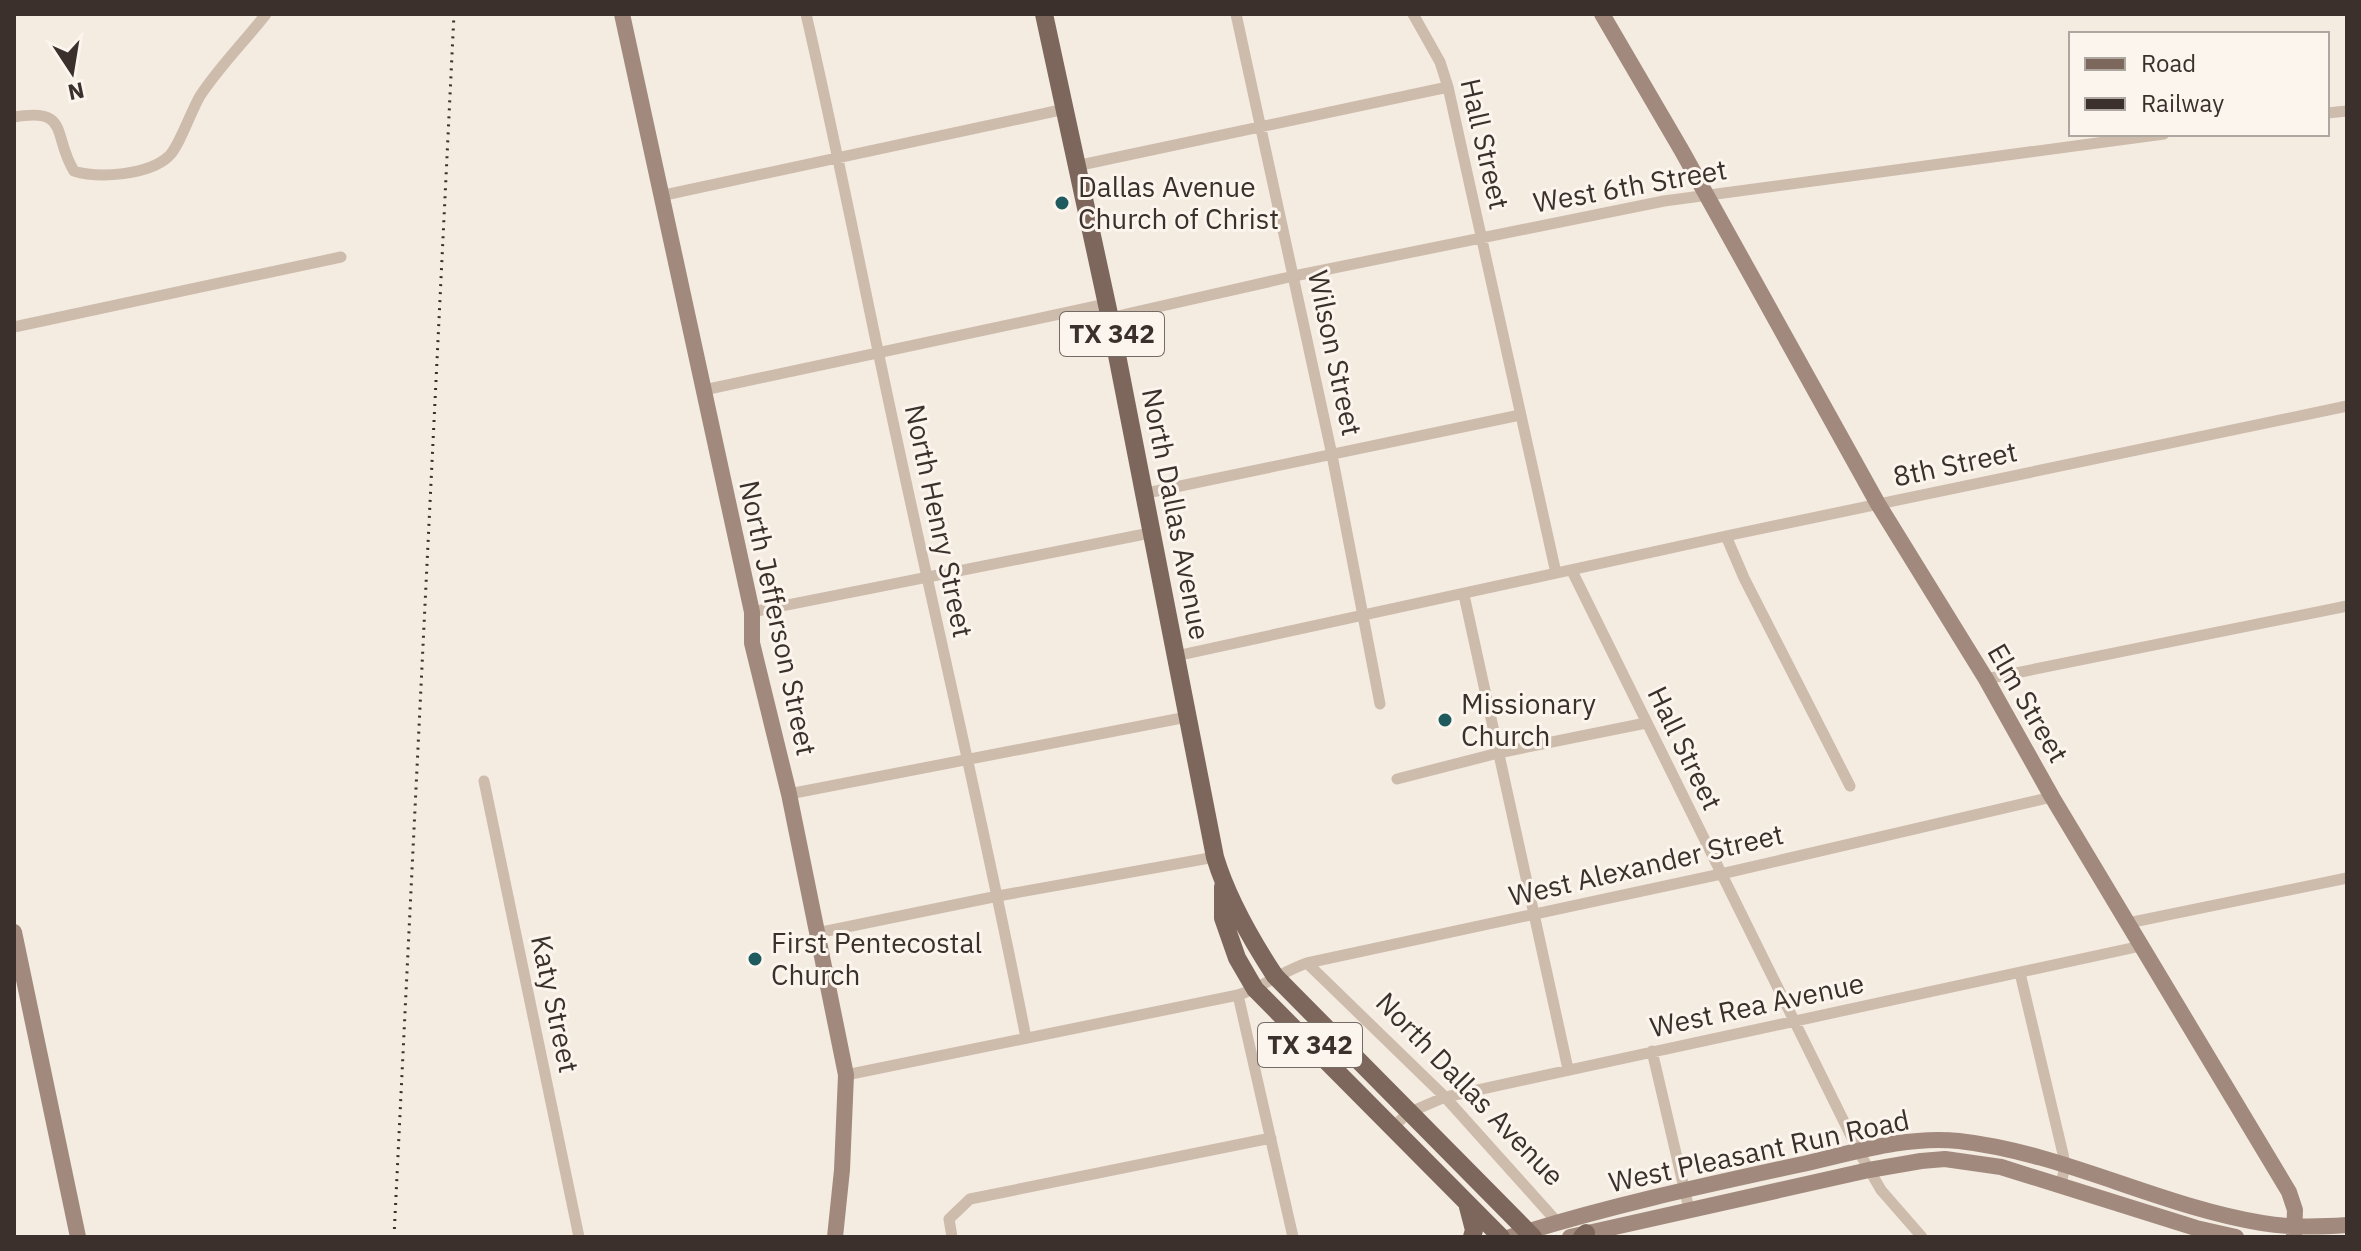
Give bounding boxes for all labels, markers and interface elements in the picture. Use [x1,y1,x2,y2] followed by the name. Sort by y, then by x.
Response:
[32,32,112,112] north arrow
[2069,32,2329,136] legend
[2141,47,2196,79] text: Road
[1452,75,1519,213] street label: Hall Street
[65,76,87,108] text: N
[2141,87,2224,119] text: Railway
[1530,150,1730,221] street label: West 6th Street
[1078,168,1279,237] place label: Dallas Avenue Church of Christ
[1053,194,1071,212] marker: Dallas Avenue Church of Christ
[1300,267,1371,439] street label: Wilson Street
[1060,312,1164,356] road number: TX 342
[1134,385,1219,643] street label: North Dallas Avenue
[897,401,982,641] street label: North Henry Street
[1889,432,2020,495] street label: 8th Street
[731,477,826,759] street label: North Jefferson Street
[1979,636,2077,769] street label: Elm Street
[1640,680,1731,816] street label: Hall Street
[1461,685,1596,754] place label: Missionary Church
[1436,711,1454,729] marker: Missionary Church
[1505,815,1787,914] street label: West Alexander Street
[771,924,982,993] place label: First Pentecostal Church
[523,932,588,1076] street label: Katy Street
[746,950,764,968] marker: First Pentecostal Church
[1647,964,1867,1045] street label: West Rea Avenue
[1368,984,1572,1193] street label: North Dallas Avenue
[1258,1023,1362,1067] road number: TX 342
[1605,1101,1913,1200] street label: West Pleasant Run Road

